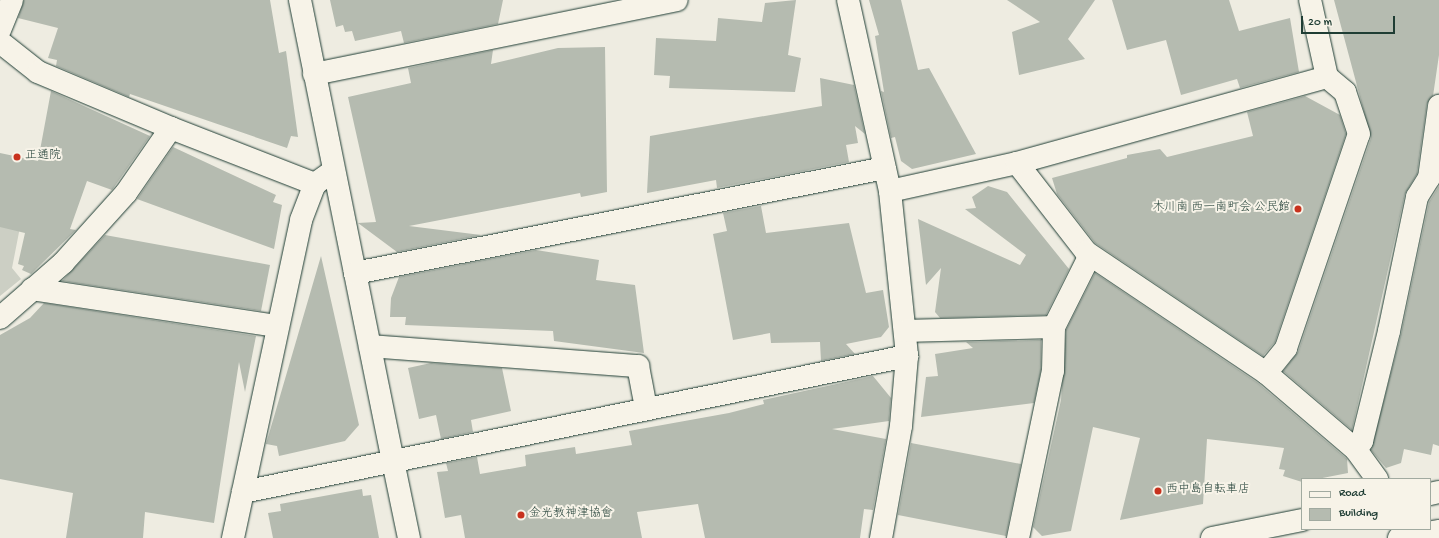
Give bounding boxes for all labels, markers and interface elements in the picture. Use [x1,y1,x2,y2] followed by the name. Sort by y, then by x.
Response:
[1303,8,1397,34] scale bar
[1308,16,1332,30] text: 20 m
[25,150,61,164] place label: 正通院
[12,152,22,162] marker: 正通院
[1152,202,1290,216] place label: 木川南 西一南町会 公民館
[1293,204,1303,214] marker: 木川南 西一南町会 公民館
[1301,478,1431,530] legend
[1166,484,1250,498] place label: 西中島自転車店
[1153,486,1163,496] marker: 西中島自転車店
[1339,487,1365,501] text: Road
[1339,507,1378,521] text: Building
[529,508,613,522] place label: 金光教神津協會
[516,510,526,520] marker: 金光教神津協會

